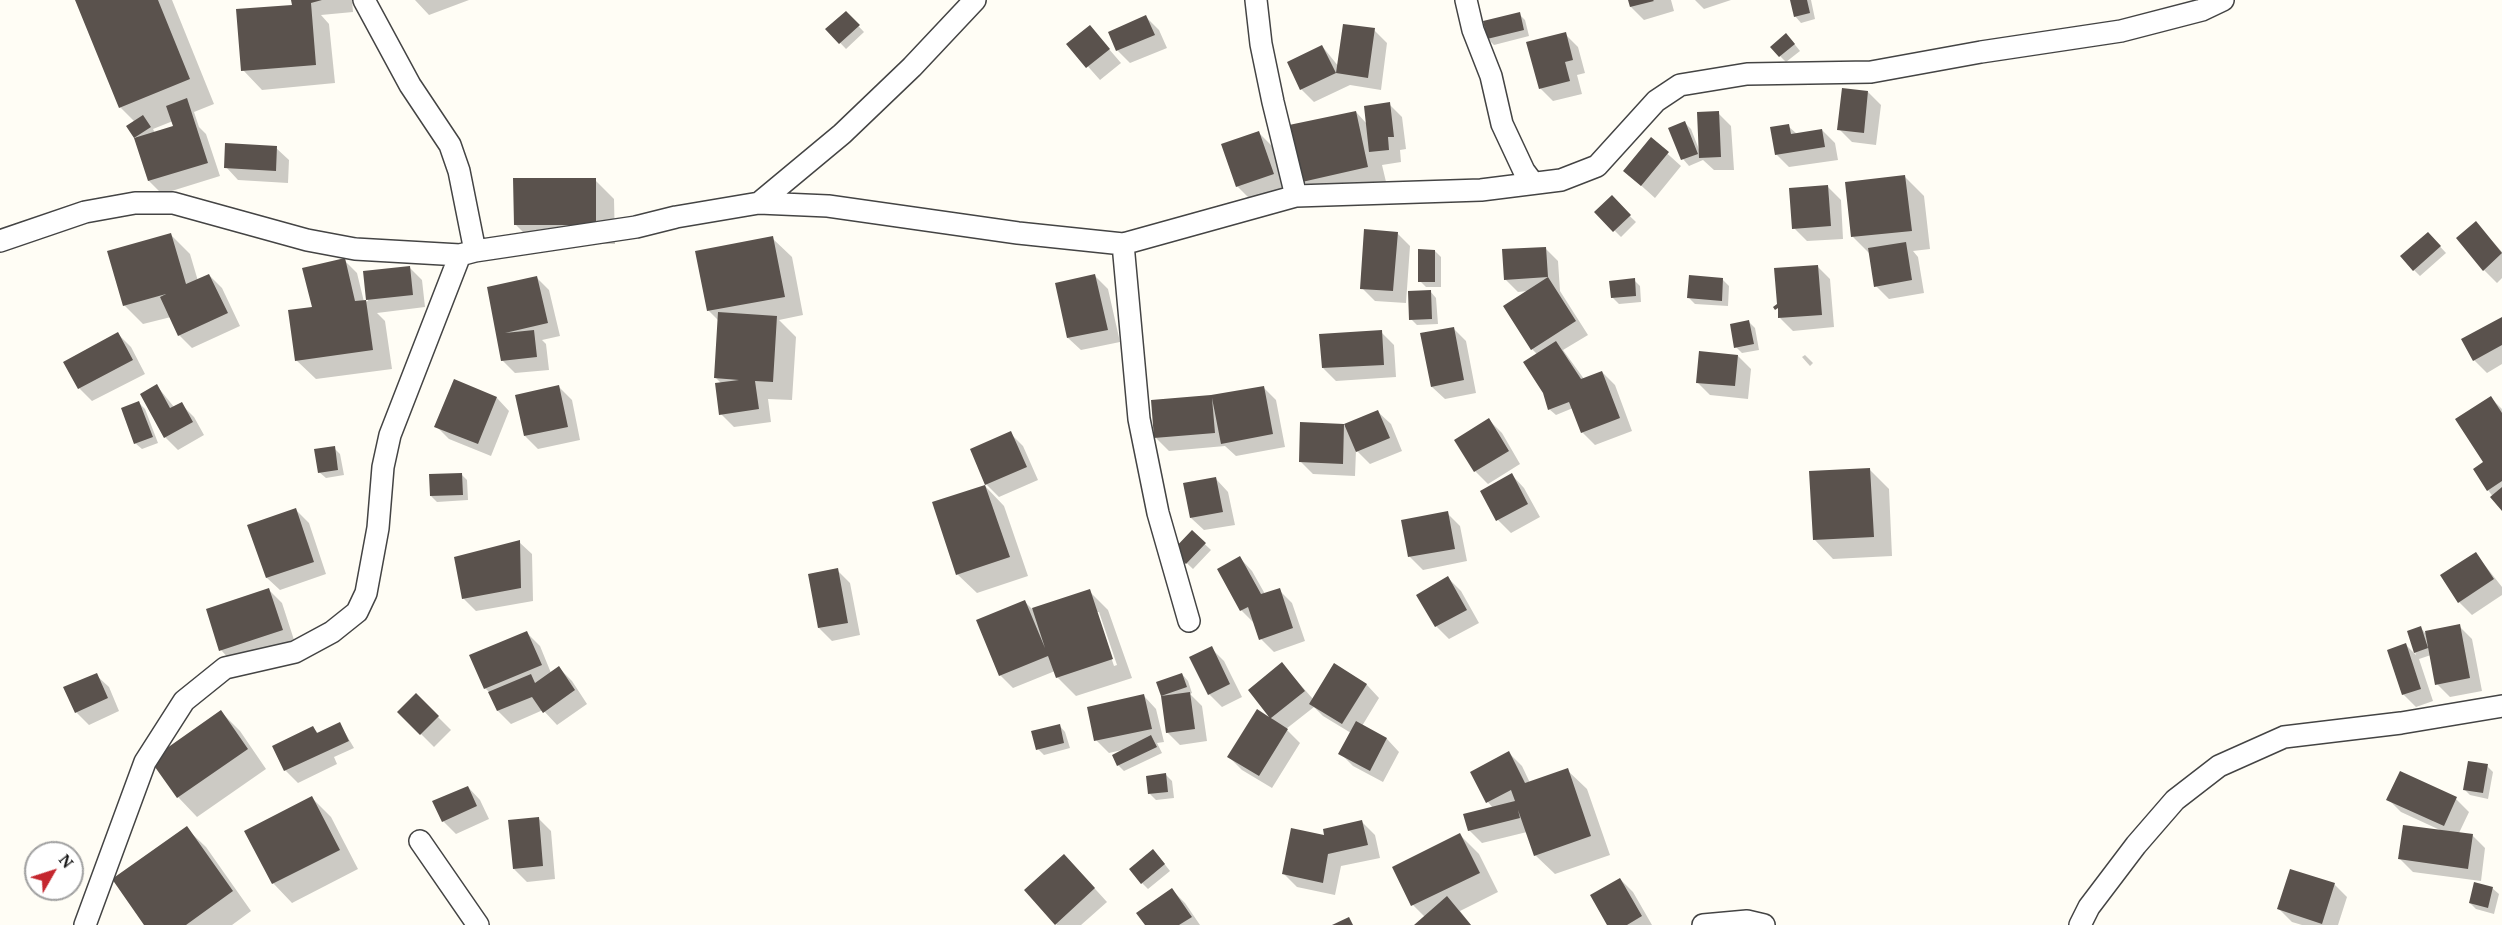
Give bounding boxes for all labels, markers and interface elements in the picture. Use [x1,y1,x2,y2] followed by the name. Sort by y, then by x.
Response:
[24,841,84,901] north arrow
[54,849,79,873] text: N

